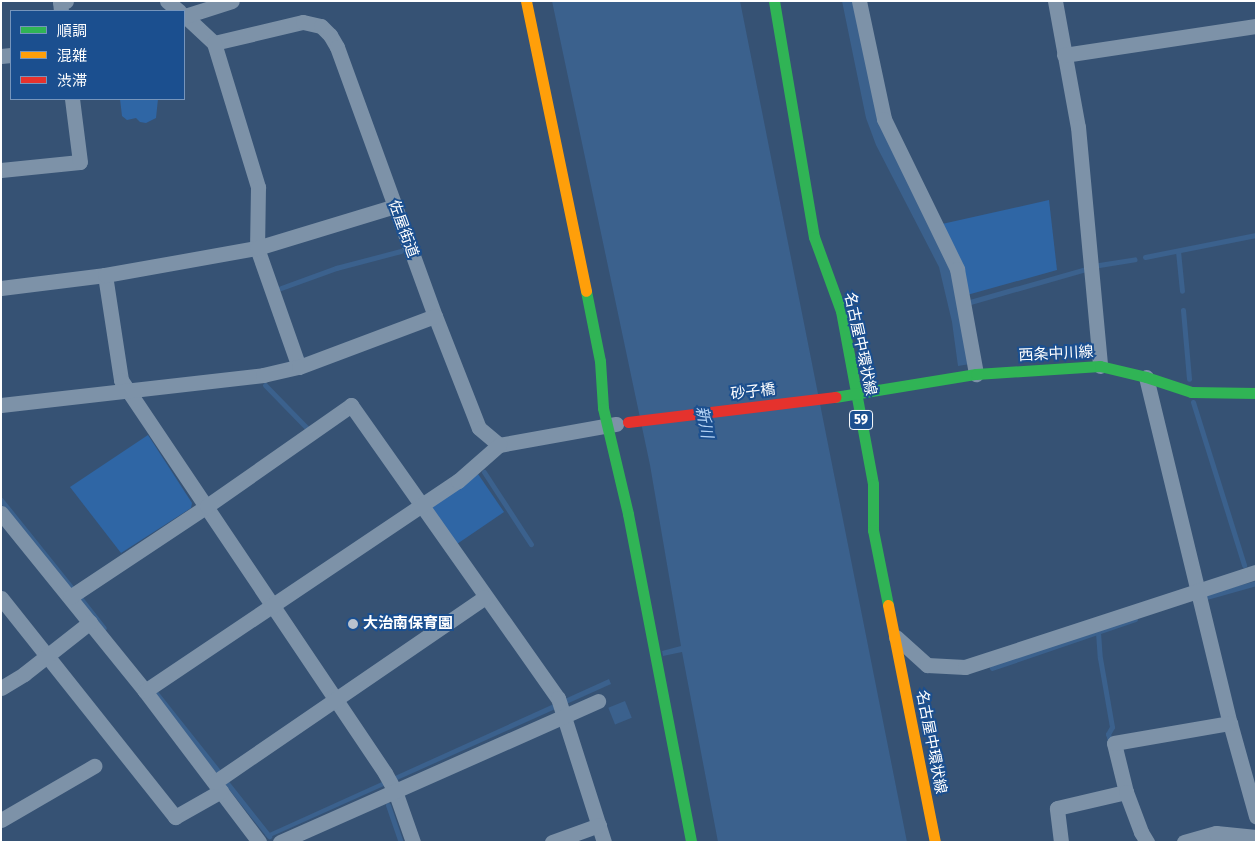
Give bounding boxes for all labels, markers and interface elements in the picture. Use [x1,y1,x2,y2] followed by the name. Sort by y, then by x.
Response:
[10,10,185,100] legend
[57,22,87,40] text: 順調
[57,47,87,65] text: 混雑
[57,72,87,90] text: 渋滞
[384,198,422,260] street label: 佐屋街道
[840,291,880,397] street label: 名古屋中環状線
[1018,343,1094,365] street label: 西条中川線
[730,380,776,404] street label: 砂子橋
[692,404,716,440] water label: 新川
[848,408,874,432] road number: 59
[363,615,453,633] place label: 大治南保育園
[347,618,359,630] marker: 大治南保育園
[912,689,950,795] street label: 名古屋中環状線

